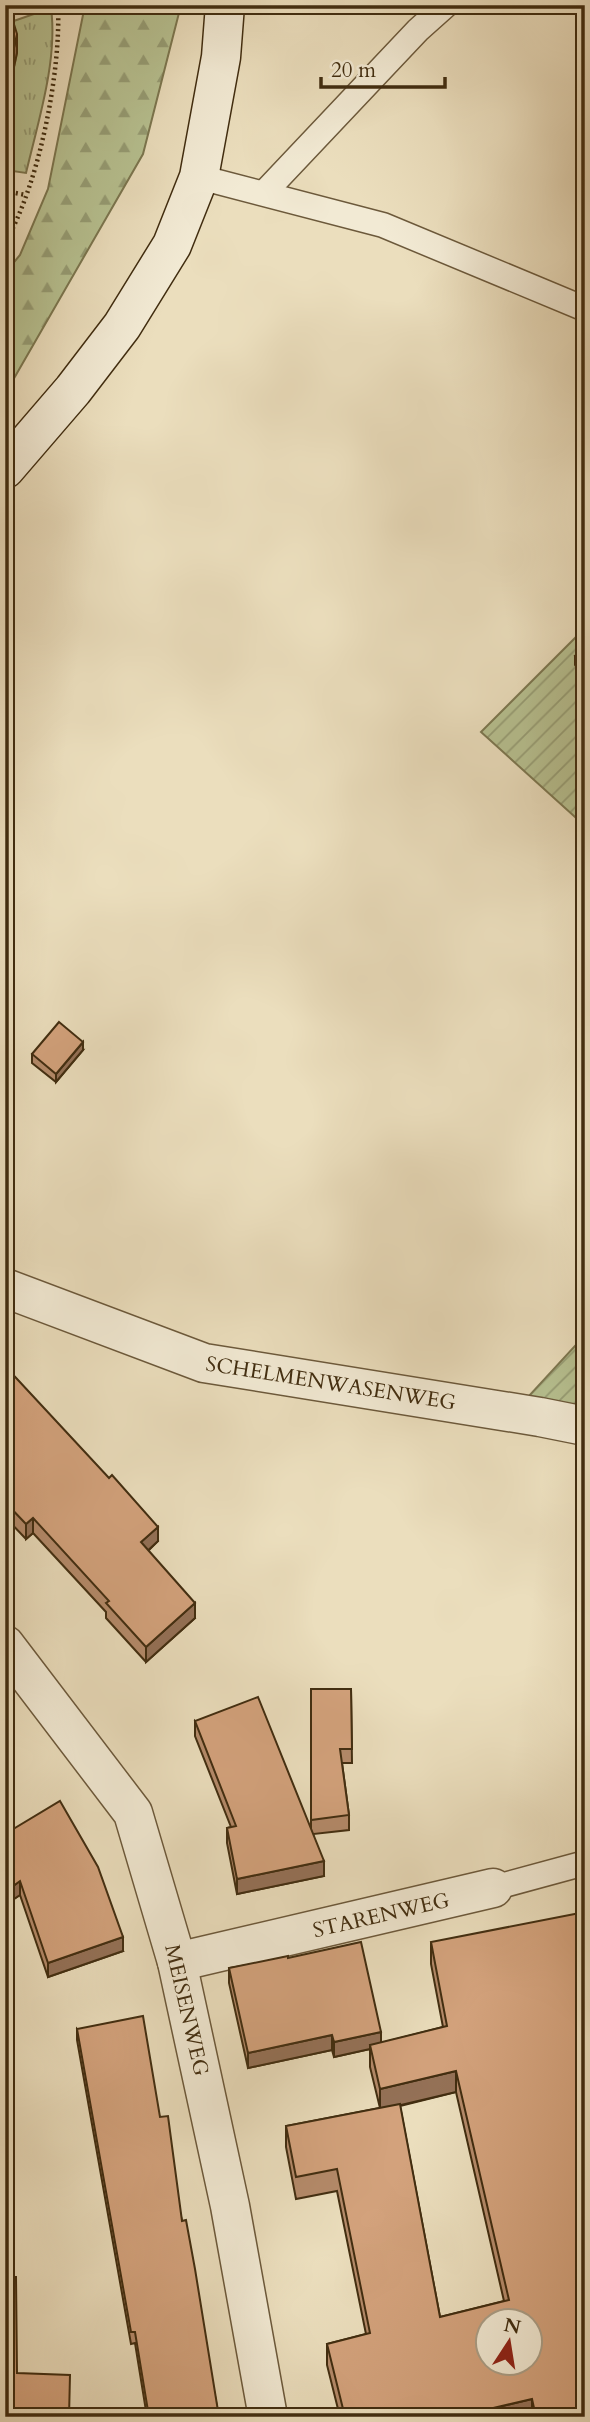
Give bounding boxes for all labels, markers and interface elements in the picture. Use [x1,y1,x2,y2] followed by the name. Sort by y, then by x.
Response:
[321,46,445,90] scale bar
[331,56,376,85] text: 20 m
[204,1349,458,1418] street label: SCHELMENWASENWEG
[310,1886,452,1945] street label: STARENWEG
[157,1942,216,2079] street label: MEISENWEG
[475,2306,544,2376] north arrow
[502,2312,524,2341] text: N

